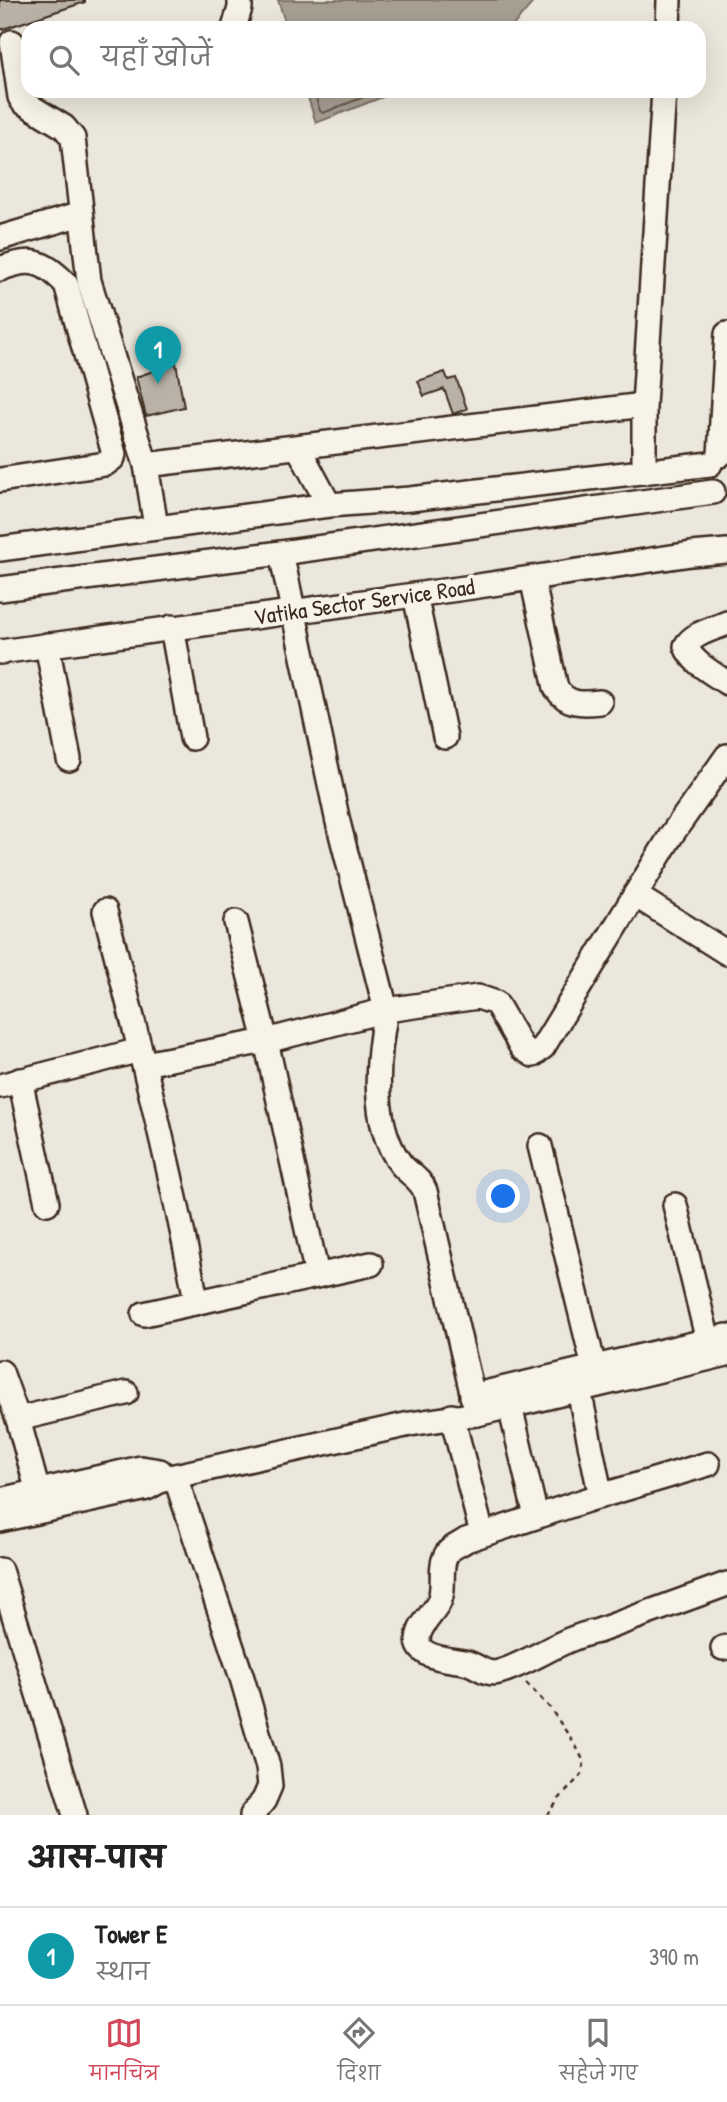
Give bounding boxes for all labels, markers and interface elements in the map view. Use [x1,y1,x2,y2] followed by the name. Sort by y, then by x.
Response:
[21,21,706,98] search box
[101,39,212,74] text: यहाँ खोजें
[45,41,83,79] icon: search
[135,326,181,384] pin: 1
[252,570,476,632] street label: Vatika Sector Service Road
[486,1179,520,1213] your location
[28,1837,165,1877] text: आस-पास
[95,1916,168,1951] text: Tower E
[47,1941,55,1972] text: 1
[649,1941,699,1972] text: 390 m
[95,1956,150,1987] text: स्थान
[89,2014,159,2094] tab: मानचित्र
[338,2014,381,2094] tab: दिशा
[559,2014,638,2094] tab: सहेजे गए

